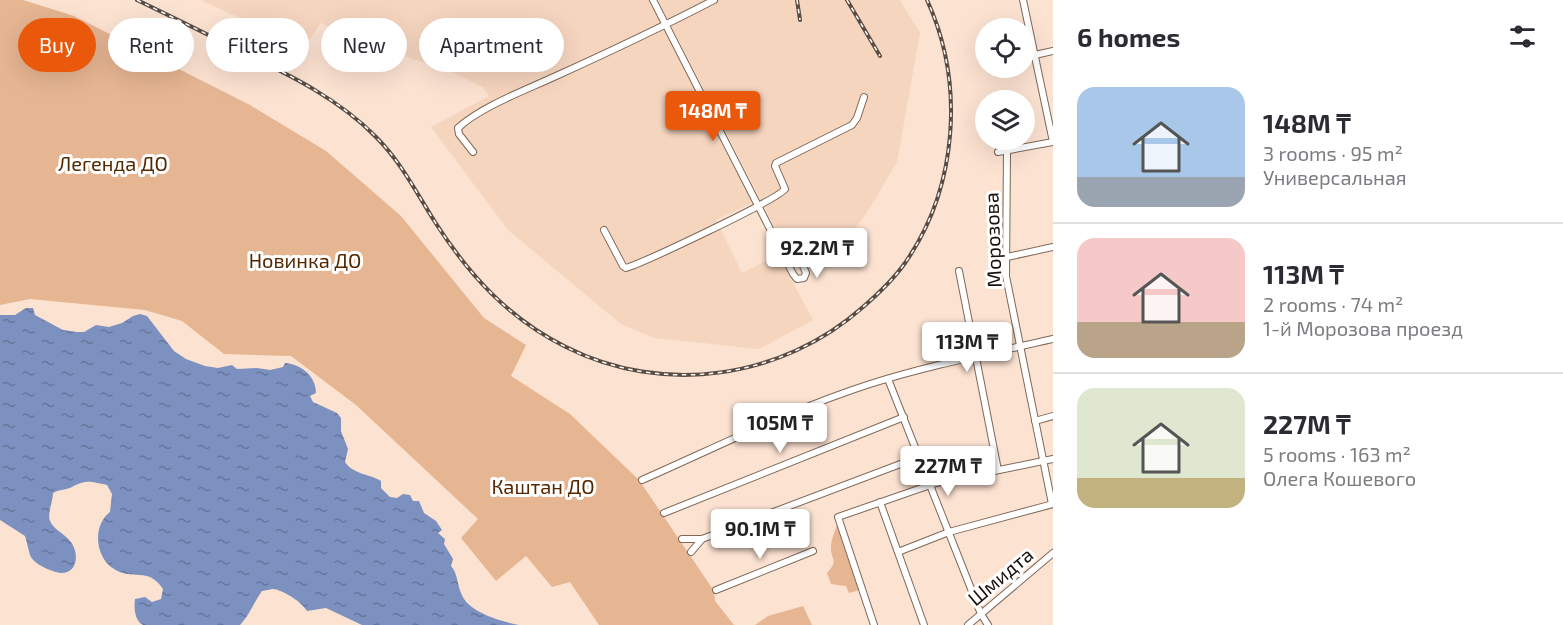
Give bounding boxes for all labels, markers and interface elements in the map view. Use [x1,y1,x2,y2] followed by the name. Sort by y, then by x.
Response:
[18,18,96,72] chip: Buy
[108,18,194,72] chip: Rent
[206,18,309,72] chip: Filters
[321,18,407,72] chip: New
[419,18,564,72] chip: Apartment
[975,18,1035,150] map controls
[975,18,1035,78] button: locate
[1506,20,1539,53] icon: filters
[1077,21,1180,52] text: 6 homes
[975,90,1035,150] button: layers
[664,91,762,142] pin: 148M ₸
[679,98,747,122] text: 148M ₸
[1263,107,1351,138] text: 148M ₸
[1125,111,1197,183] icon: home
[1263,141,1403,165] text: 3 rooms · 95 m²
[58,151,168,175] park label: Легенда ДО
[1263,165,1407,189] text: Универсальная
[978,192,1006,288] street label: Морозова
[762,228,872,279] pin: 92.2M ₸
[780,235,854,259] text: 92.2M ₸
[249,248,361,272] park label: Новинка ДО
[1263,258,1344,289] text: 113M ₸
[1125,262,1197,334] icon: home
[1263,292,1403,316] text: 2 rooms · 74 m²
[1263,316,1463,340] text: 1-й Морозова проезд
[918,322,1016,373] pin: 113M ₸
[936,329,998,353] text: 113M ₸
[731,403,829,454] pin: 105M ₸
[1263,408,1351,439] text: 227M ₸
[747,410,813,434] text: 105M ₸
[1125,412,1197,484] icon: home
[1263,442,1411,466] text: 5 rooms · 163 m²
[899,446,997,497] pin: 227M ₸
[914,453,982,477] text: 227M ₸
[1263,466,1416,490] text: Олега Кошевого
[491,474,595,498] park label: Каштан ДО
[705,509,815,560] pin: 90.1M ₸
[725,516,795,540] text: 90.1M ₸
[963,542,1037,610] street label: Шмидта

